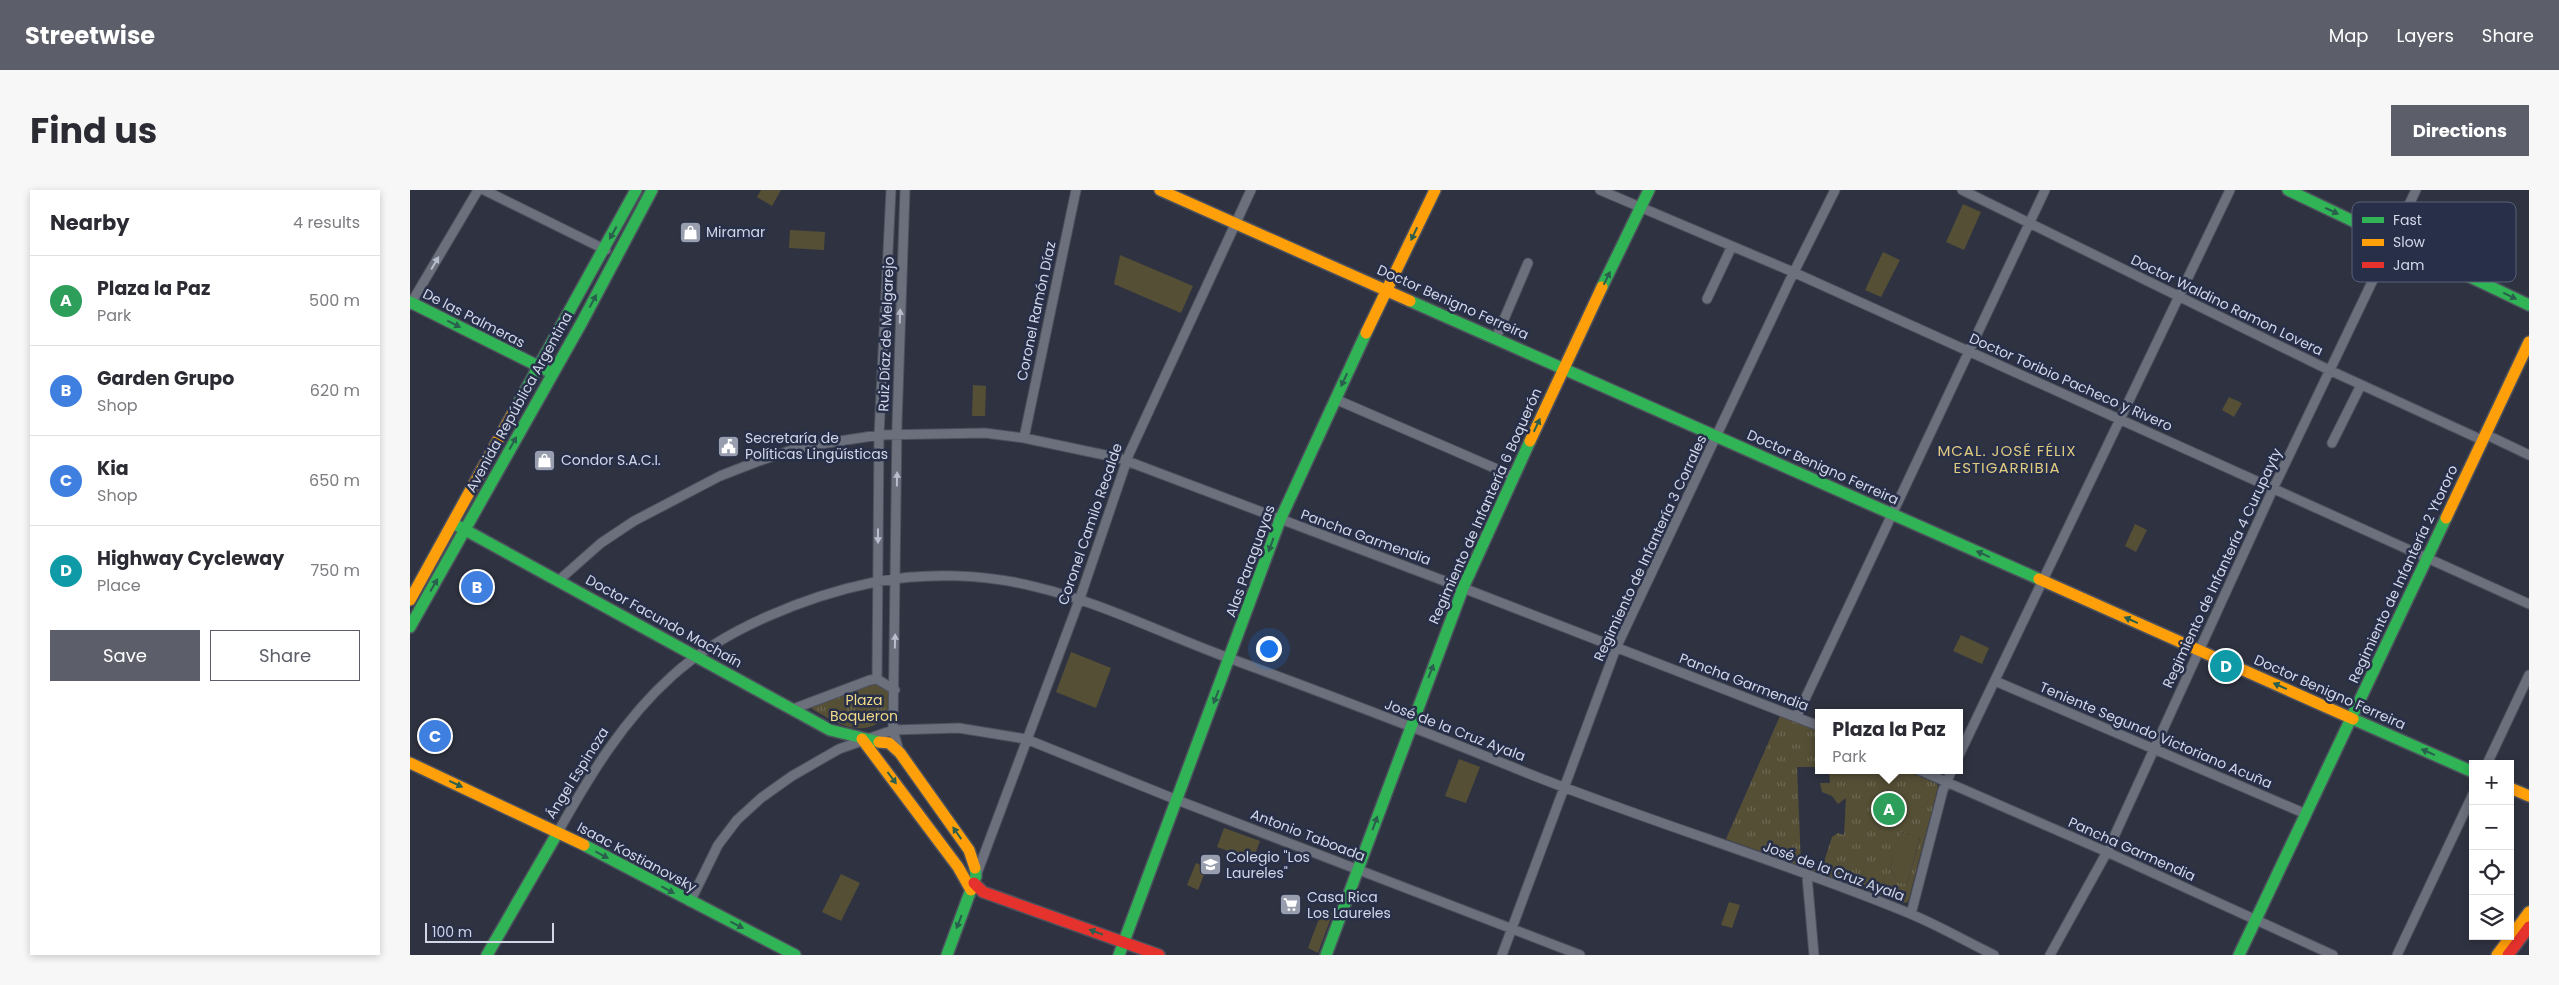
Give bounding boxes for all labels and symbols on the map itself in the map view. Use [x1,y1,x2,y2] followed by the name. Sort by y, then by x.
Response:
[2352,202,2516,282] legend
[2325,207,2339,215] one-way arrow
[2393,210,2422,230] text: Fast
[678,220,702,244] shop icon: Miramar
[706,222,765,242] place label: Miramar
[609,225,617,240] one-way arrow
[1410,227,1418,241] one-way arrow
[2393,232,2426,252] text: Slow
[1011,239,1061,383] street label: Coronel Ramón Díaz
[2127,250,2327,360] street label: Doctor Waldino Ramon Lovera
[2393,255,2424,275] text: Jam
[430,256,439,269] one-way arrow
[873,256,899,412] street label: Ruiz Díaz de Melgarejo
[1374,259,1532,345] street label: Doctor Benigno Ferreira
[1603,271,1611,285] one-way arrow
[419,284,529,352] street label: De las Palmeras
[2503,292,2517,300] one-way arrow
[589,294,597,309] one-way arrow
[461,308,577,496] street label: Avenida República Argentina
[896,308,904,324] one-way arrow
[446,320,461,328] one-way arrow
[1966,328,2176,436] street label: Doctor Toribio Pacheco y Rivero
[1339,373,1347,387] one-way arrow
[1424,385,1546,627] street label: Regimiento de Infantería 6 Boquerón
[1533,418,1541,432] one-way arrow
[1744,424,1902,510] street label: Doctor Benigno Ferreira
[745,428,888,464] place label: Secretaría de Políticas Lingüísticas
[1589,432,1711,664] street label: Regimiento de Infantería 3 Corrales
[717,434,741,458] public building icon: Secretaría de Políticas Lingüísticas
[509,437,518,450] one-way arrow
[1053,440,1127,608] street label: Coronel Camilo Recalde
[1937,440,2077,478] district label: MCAL. JOSÉ FÉLIX ESTIGARRIBIA
[2157,445,2287,691] street label: Regimiento de Infantería 4 Curupayty
[533,448,557,472] shop icon: Condor S.A.C.I.
[561,450,661,470] place label: Condor S.A.C.I.
[2343,462,2463,686] street label: Regimiento de Infantería 2 Ytororo
[893,470,901,486] one-way arrow
[1220,502,1280,620] street label: Alas Paraguayas
[1298,504,1434,570] street label: Pancha Garmendia
[874,528,882,544] one-way arrow
[1267,537,1274,552] one-way arrow
[1976,550,1990,558] one-way arrow
[461,568,493,606] pin: B
[582,570,746,672] street label: Doctor Facundo Machaín
[430,578,438,592] one-way arrow
[2124,616,2138,624] one-way arrow
[891,633,899,649] one-way arrow
[1256,636,1282,662] your location
[2210,647,2242,685] pin: D
[1676,648,1812,716] street label: Pancha Garmendia
[2251,649,2409,735] street label: Doctor Benigno Ferreira
[1428,663,1435,678] one-way arrow
[2037,677,2275,793] street label: Teniente Segundo Victoriano Acuña
[2273,682,2287,690] one-way arrow
[830,690,898,726] park label: Plaza Boqueron
[1212,690,1220,705] one-way arrow
[1382,694,1528,766] street label: José de la Cruz Ayala
[419,717,451,755] pin: C
[541,723,613,823] street label: Ángel Espinoza
[2421,747,2435,755] one-way arrow
[886,771,897,784] one-way arrow
[449,781,463,789] one-way arrow
[1873,790,1905,828] pin: A
[1248,804,1368,866] street label: Antonio Taboada
[2065,812,2199,886] street label: Pancha Garmendia
[1371,815,1379,830] one-way arrow
[574,817,700,897] street label: Isaac Kostianovsky
[952,826,962,840] one-way arrow
[1760,836,1908,906] street label: José de la Cruz Ayala
[1226,847,1310,883] place label: Colegio "Los Laureles"
[595,851,610,859] one-way arrow
[1198,853,1222,877] school or university icon: Colegio "Los Laureles"
[661,886,675,894] one-way arrow
[1307,887,1391,923] place label: Casa Rica Los Laureles
[1279,893,1303,917] supermarket icon: Casa Rica Los Laureles
[955,915,962,930] one-way arrow
[425,920,554,943] scale bar
[729,921,744,929] one-way arrow
[1089,928,1104,935] one-way arrow

